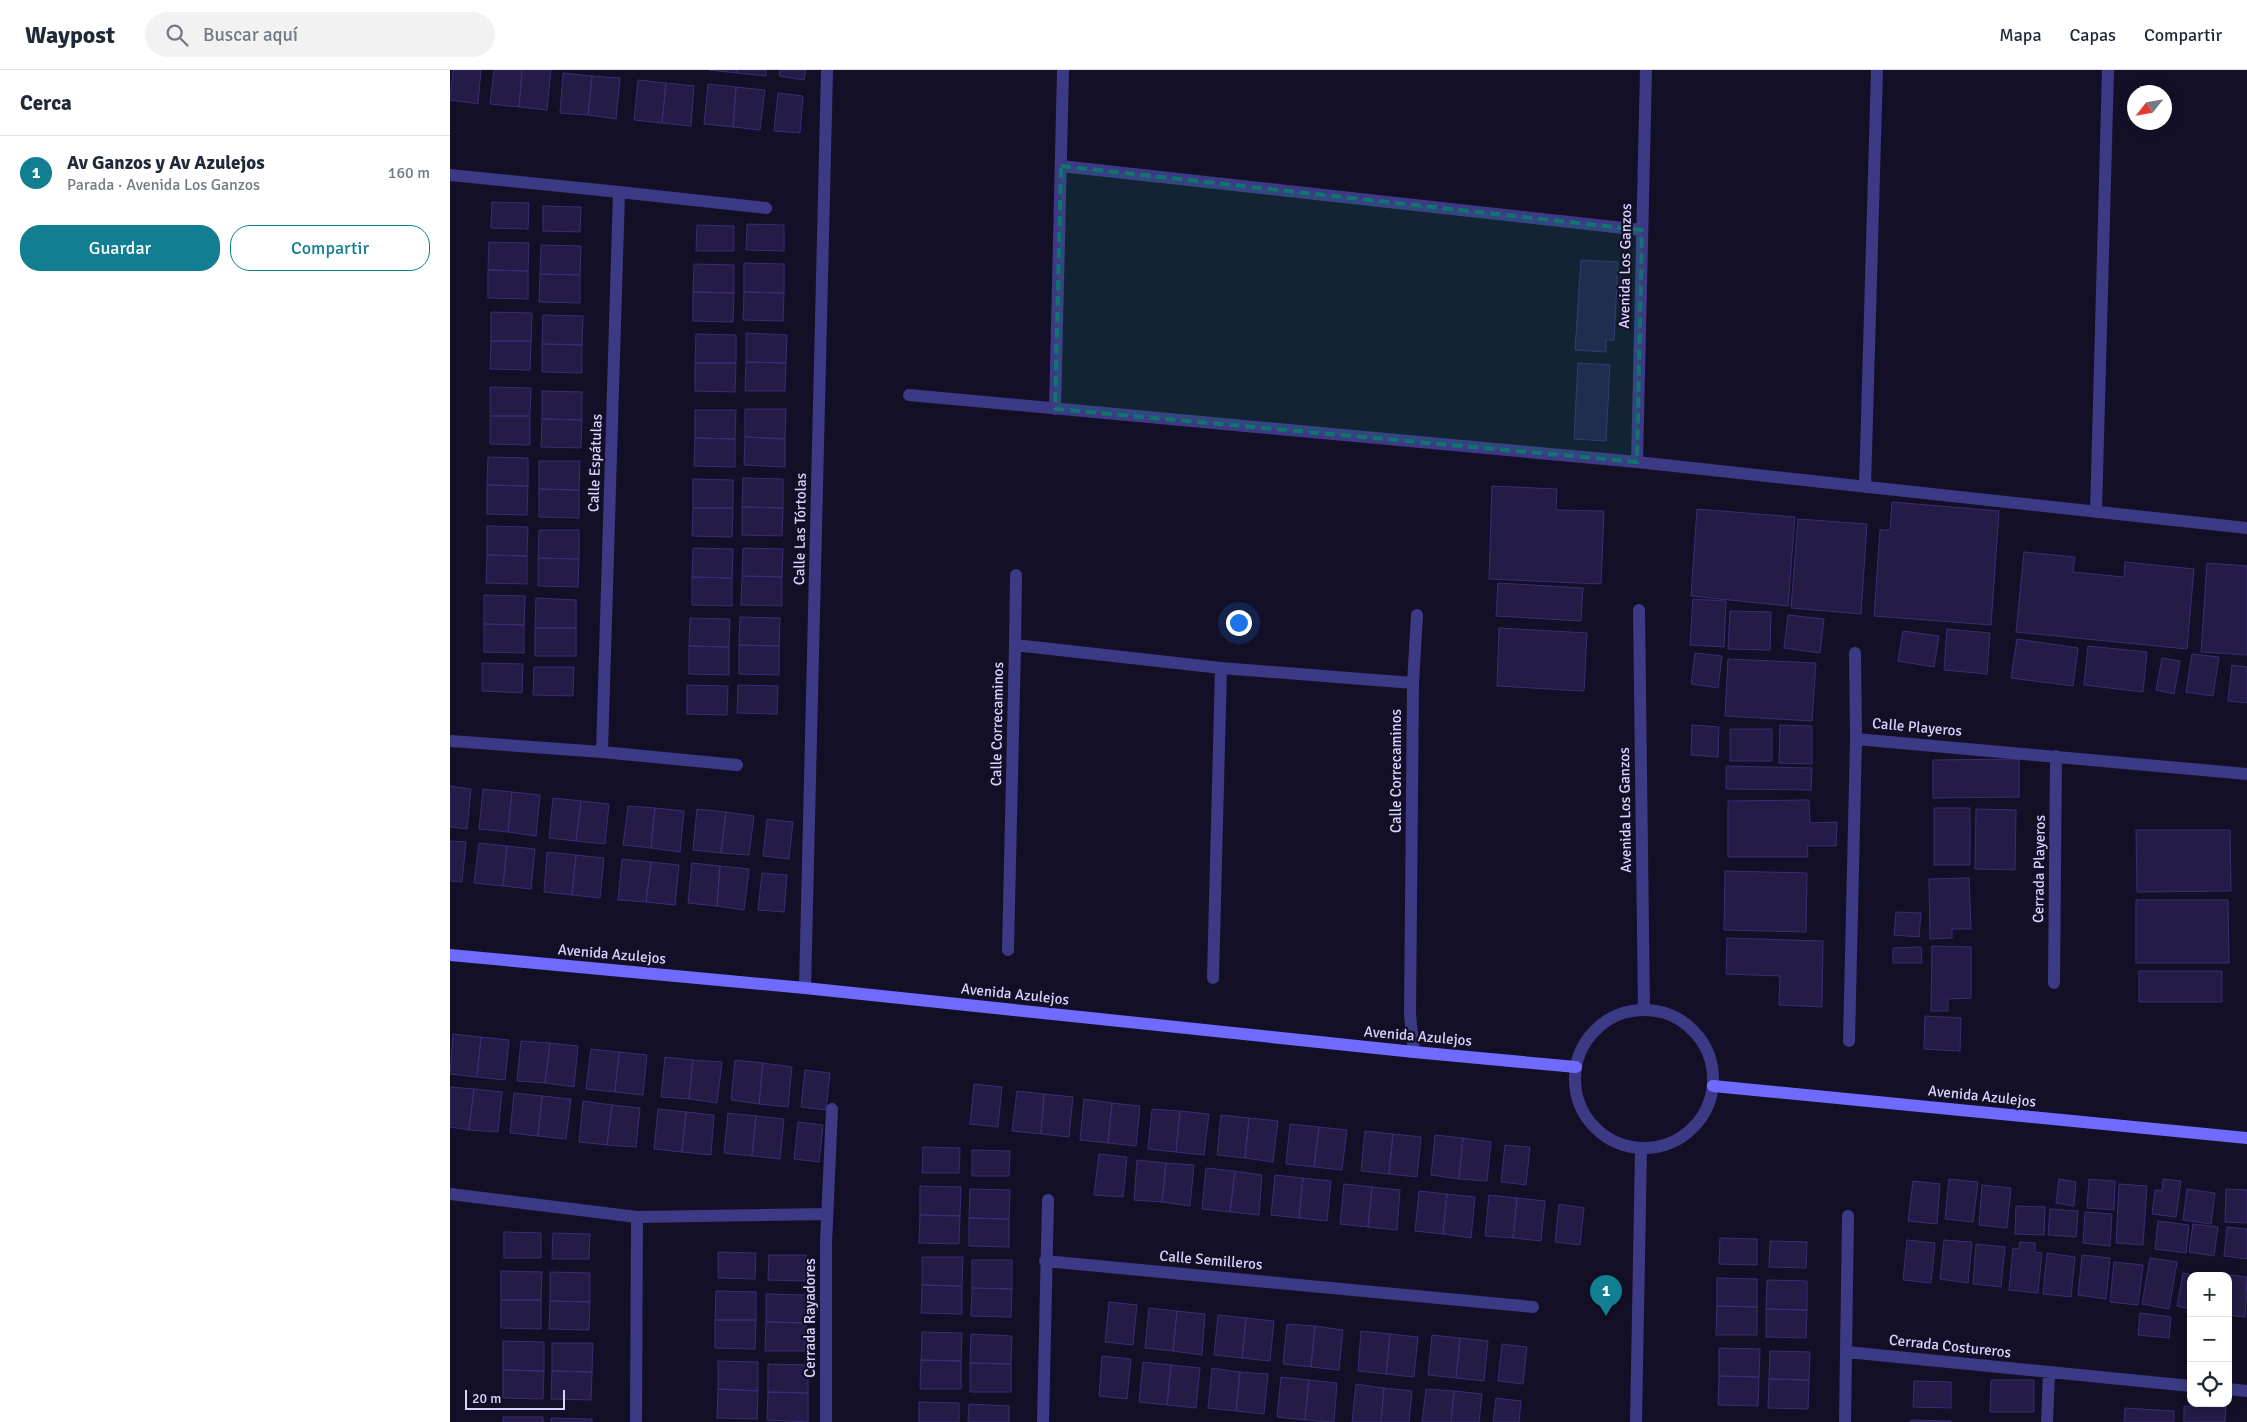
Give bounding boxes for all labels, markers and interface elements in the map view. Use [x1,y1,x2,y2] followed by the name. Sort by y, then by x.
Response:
[145,12,495,57] search box
[25,20,115,50] text: Waypost
[163,21,191,49] icon: search
[203,23,298,47] text: Buscar aquí
[1999,24,2042,46] text: Mapa
[2070,24,2116,46] text: Capas
[2144,24,2222,46] text: Compartir
[2127,85,2172,130] north arrow
[20,90,72,116] text: Cerca
[67,151,265,175] text: Av Ganzos y Av Azulejos
[32,163,40,183] text: 1
[388,163,430,183] text: 160 m
[67,175,260,195] text: Parada · Avenida Los Ganzos
[1615,203,1635,329] street label: Avenida Los Ganzos
[20,225,220,271] button: Guardar
[230,225,430,271] button: Compartir
[584,413,606,512] street label: Calle Espátulas
[790,472,810,585] street label: Calle Las Tórtolas
[1226,610,1252,636] your location
[987,661,1007,786] street label: Calle Correcaminos
[1387,709,1405,833] street label: Calle Correcaminos
[1871,714,1963,740] street label: Calle Playeros
[1615,747,1635,873] street label: Avenida Los Ganzos
[2029,814,2049,923] street label: Cerrada Playeros
[557,940,667,968] street label: Avenida Azulejos
[960,979,1070,1009] street label: Avenida Azulejos
[1363,1022,1473,1050] street label: Avenida Azulejos
[1927,1081,2037,1111] street label: Avenida Azulejos
[1159,1247,1264,1274] street label: Calle Semilleros
[801,1258,819,1378] street label: Cerrada Rayadores
[2187,1272,2232,1407] map controls
[2187,1272,2232,1317] button: +
[1590,1275,1622,1316] pin: 1
[2187,1317,2232,1362] button: −
[1888,1331,2012,1361] street label: Cerrada Costureros
[2187,1362,2232,1407] button: locate
[465,1387,565,1410] scale bar
[472,1390,501,1407] text: 20 m

